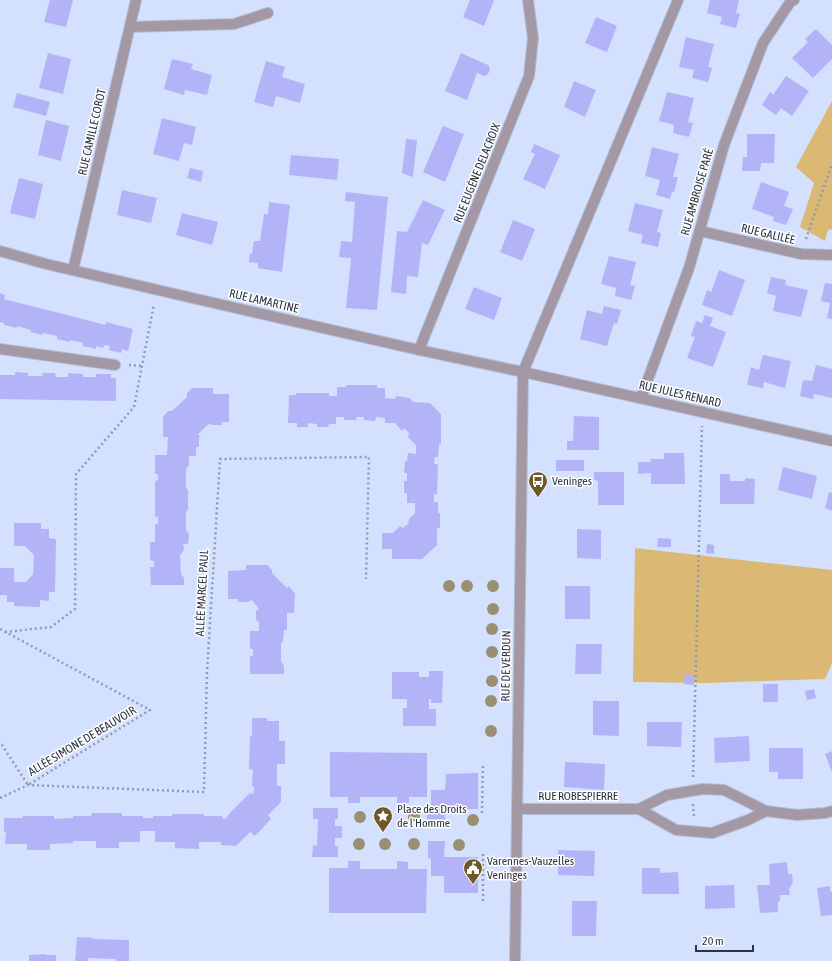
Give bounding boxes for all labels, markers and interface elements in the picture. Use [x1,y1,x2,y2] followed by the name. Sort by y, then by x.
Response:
[75,87,109,177] street label: RUE CAMILLE COROT
[451,120,504,225] street label: RUE EUGÈNE DELACROIX
[678,147,716,237] street label: RUE AMBROISE PARÉ
[740,221,796,247] street label: RUE GALILÉE
[228,286,300,316] street label: RUE LAMARTINE
[638,378,723,410] street label: RUE JULES RENARD
[527,470,549,498] bus stop icon: Veninges
[552,474,592,488] place label: Veninges
[193,549,211,637] street label: ALLÉE MARCEL PAUL
[498,630,514,702] street label: RUE DE VERDUN
[26,703,138,779] street label: ALLÉE SIMONE DE BEAUVOIR
[538,789,618,803] street label: RUE ROBESPIERRE
[397,802,467,830] place label: Place des Droits de l'Homme
[372,805,394,833] place icon: Place des Droits de l'Homme
[487,854,574,882] place label: Varennes-Vauzelles Veninges
[462,857,484,885] public building icon: Varennes-Vauzelles Veninges
[696,927,753,953] scale bar
[702,934,724,948] text: 20 m

